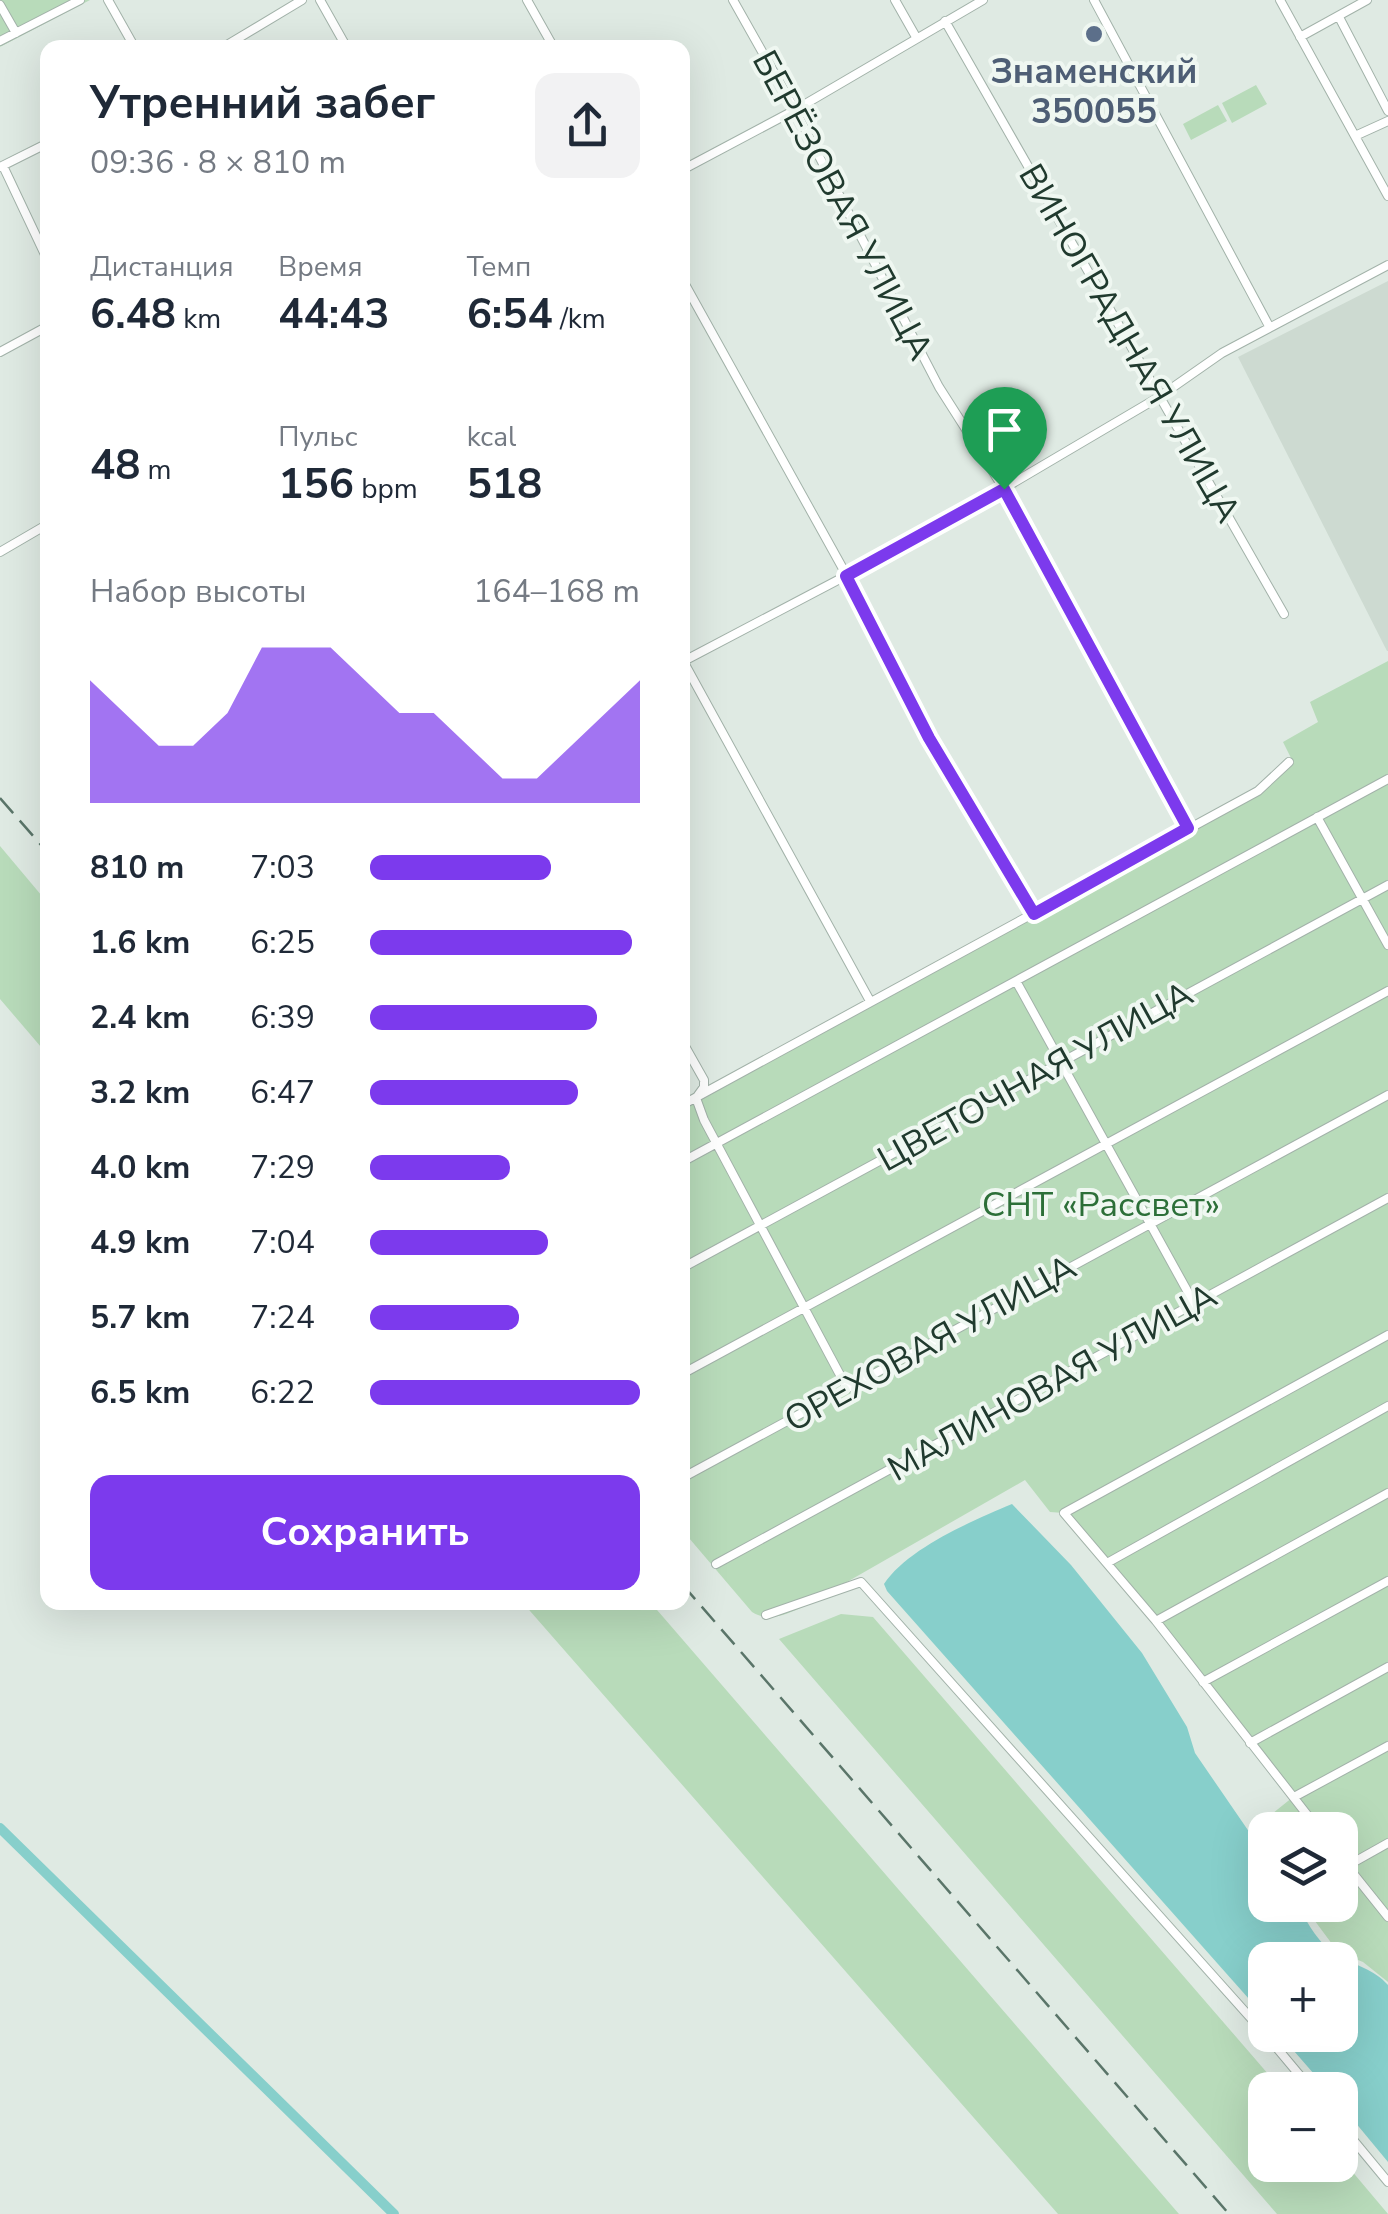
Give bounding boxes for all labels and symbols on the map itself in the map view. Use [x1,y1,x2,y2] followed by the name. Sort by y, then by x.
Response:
[1083,23,1105,45] marker: Знаменский 350055
[741,42,944,368] street label: БЕРЁЗОВАЯ УЛИЦА
[991,48,1197,135] place label: Знаменский 350055
[1008,156,1252,531] street label: ВИНОГРАДНАЯ УЛИЦА
[962,387,1047,490] pin
[869,970,1201,1183] street label: ЦВЕТОЧНАЯ УЛИЦА
[982,1181,1220,1228] park label: СНТ «Рассвет»
[776,1244,1084,1443] street label: ОРЕХОВАЯ УЛИЦА
[879,1272,1225,1493] street label: МАЛИНОВАЯ УЛИЦА

